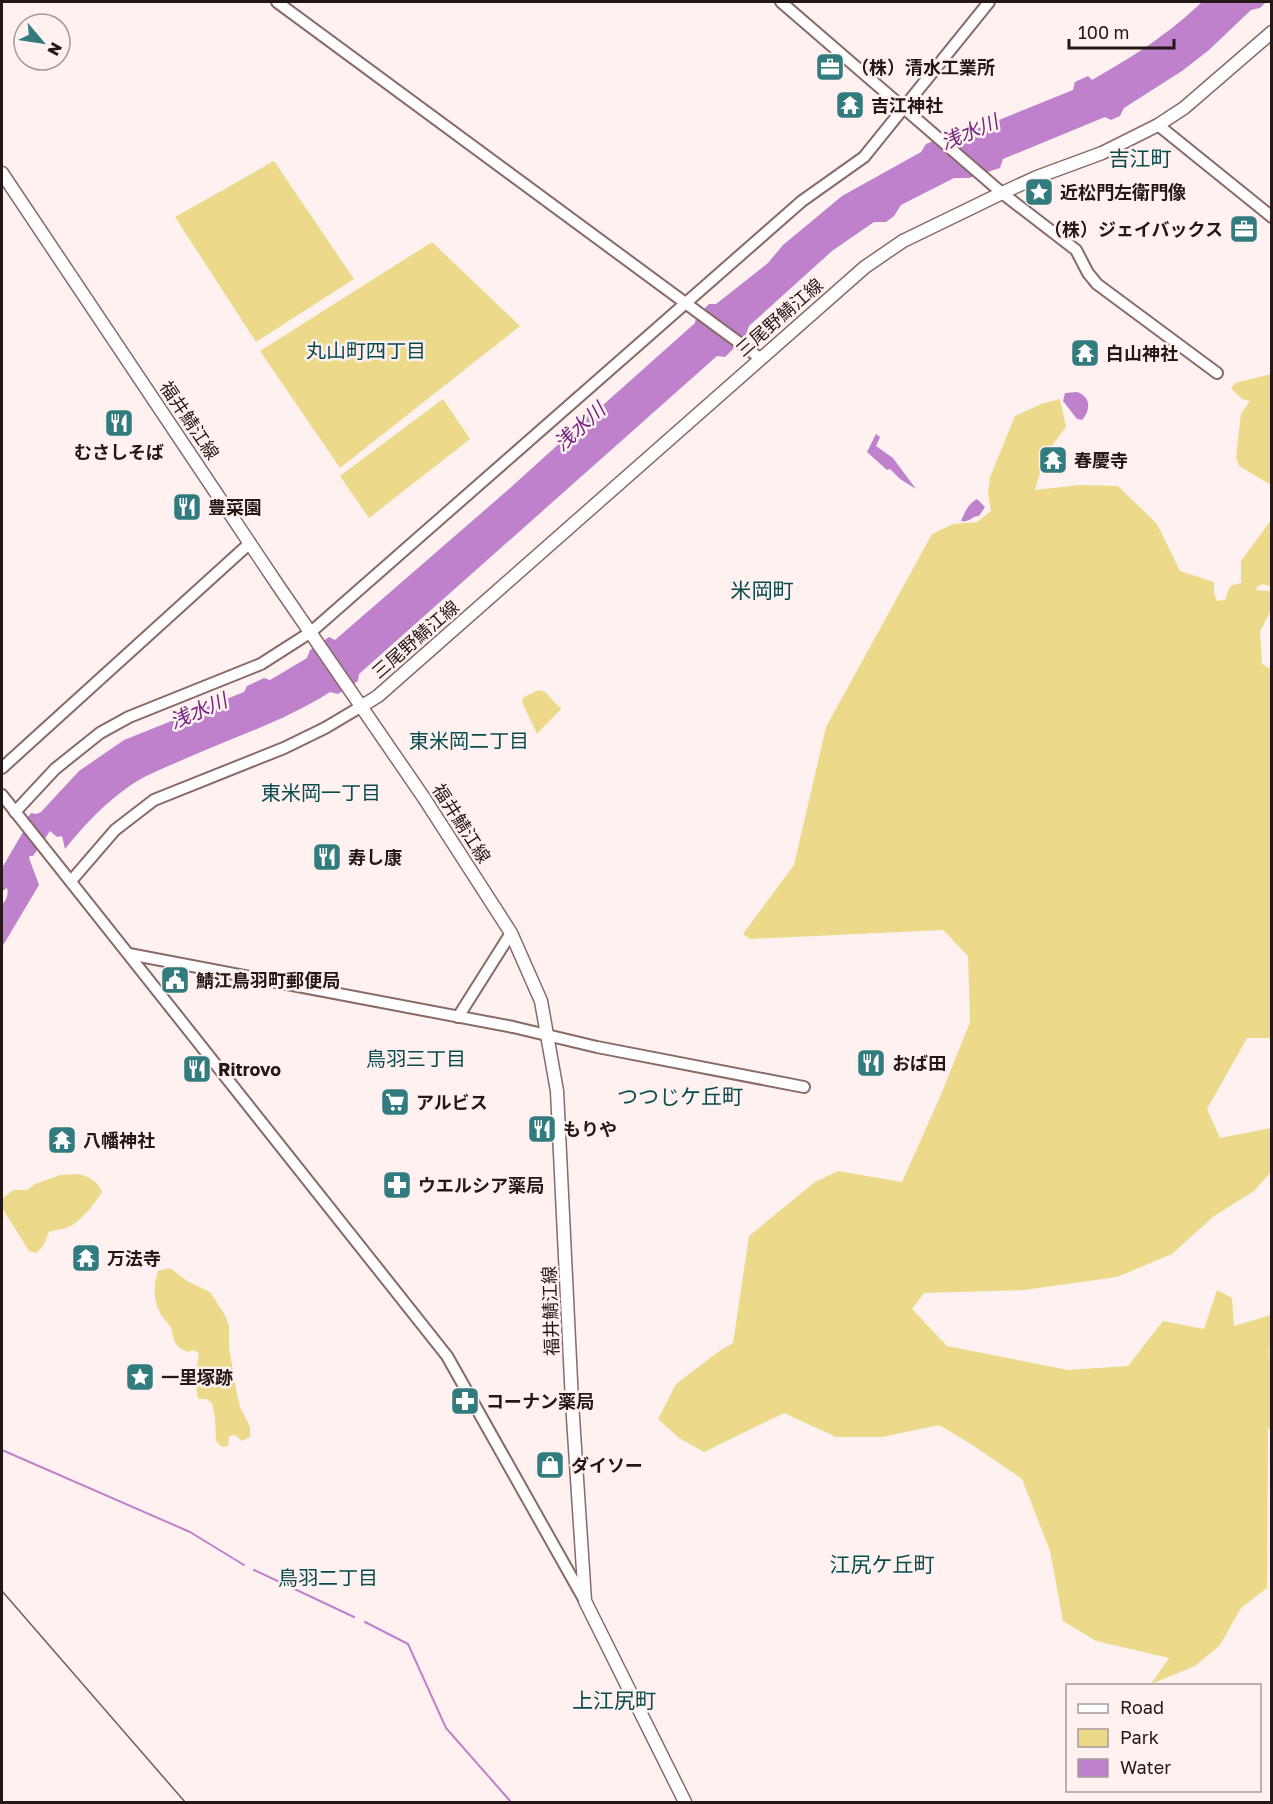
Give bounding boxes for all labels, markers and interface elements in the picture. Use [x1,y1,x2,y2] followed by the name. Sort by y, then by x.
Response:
[12,12,72,72] north arrow
[1069,12,1174,50] scale bar
[1078,21,1129,43] text: 100 m
[43,39,67,59] text: N
[814,51,846,83] office icon: （株）清水工業所
[851,56,995,78] place label: （株）清水工業所
[834,89,866,121] temple icon: 吉江神社
[871,94,943,116] place label: 吉江神社
[937,108,1003,153] water label: 浅水川
[1109,145,1172,171] district label: 吉江町
[1023,176,1055,208] place icon: 近松門左衛門像
[1060,181,1186,203] place label: 近松門左衛門像
[1228,213,1260,245] office icon: （株）ジェイバックス
[1044,218,1223,240] place label: （株）ジェイバックス
[731,273,827,361] street label: 三尾野鯖江線
[1069,337,1101,369] temple icon: 白山神社
[306,338,426,362] district label: 丸山町四丁目
[1106,342,1178,364] place label: 白山神社
[156,377,224,463] street label: 福井鯖江線
[549,396,611,455] water label: 浅水川
[103,407,135,439] restaurant icon: むさしそば
[74,441,164,463] place label: むさしそば
[1037,444,1069,476] temple icon: 春慶寺
[1074,449,1128,471] place label: 春慶寺
[171,491,203,523] restaurant icon: 豊菜園
[208,496,262,518] place label: 豊菜園
[731,577,794,603] district label: 米岡町
[367,595,463,683] street label: 三尾野鯖江線
[166,686,232,733] water label: 浅水川
[409,728,529,752] district label: 東米岡二丁目
[428,779,496,867] street label: 福井鯖江線
[261,780,381,804] district label: 東米岡一丁目
[311,841,343,873] restaurant icon: 寿し康
[348,846,402,868] place label: 寿し康
[159,964,191,996] public building icon: 鯖江鳥羽町郵便局
[196,969,340,991] place label: 鯖江鳥羽町郵便局
[366,1046,466,1070] district label: 鳥羽三丁目
[855,1047,887,1079] restaurant icon: おば田
[892,1052,946,1074] place label: おば田
[181,1053,213,1085] restaurant icon: Ritrovo
[218,1058,281,1080] place label: Ritrovo
[617,1083,743,1109] district label: つつじケ丘町
[379,1086,411,1118] supermarket icon: アルビス
[416,1091,488,1113] place label: アルビス
[526,1113,558,1145] restaurant icon: もりや
[563,1118,617,1140] place label: もりや
[46,1124,78,1156] temple icon: 八幡神社
[83,1129,155,1151] place label: 八幡神社
[381,1169,413,1201] pharmacy icon: ウエルシア薬局
[418,1174,544,1196] place label: ウエルシア薬局
[70,1242,102,1274] temple icon: 万法寺
[107,1247,161,1269] place label: 万法寺
[537,1266,563,1356] street label: 福井鯖江線
[124,1361,156,1393] place icon: 一里塚跡
[161,1366,233,1388] place label: 一里塚跡
[449,1385,481,1417] pharmacy icon: コーナン薬局
[486,1390,594,1412] place label: コーナン薬局
[534,1449,566,1481] shop icon: ダイソー
[571,1454,643,1476] place label: ダイソー
[830,1551,935,1577] district label: 江尻ケ丘町
[278,1565,378,1589] district label: 鳥羽二丁目
[1066,1684,1261,1792] legend
[572,1687,656,1713] district label: 上江尻町
[1120,1696,1164,1718] text: Road
[1120,1726,1159,1748] text: Park
[1120,1756,1171,1778] text: Water

